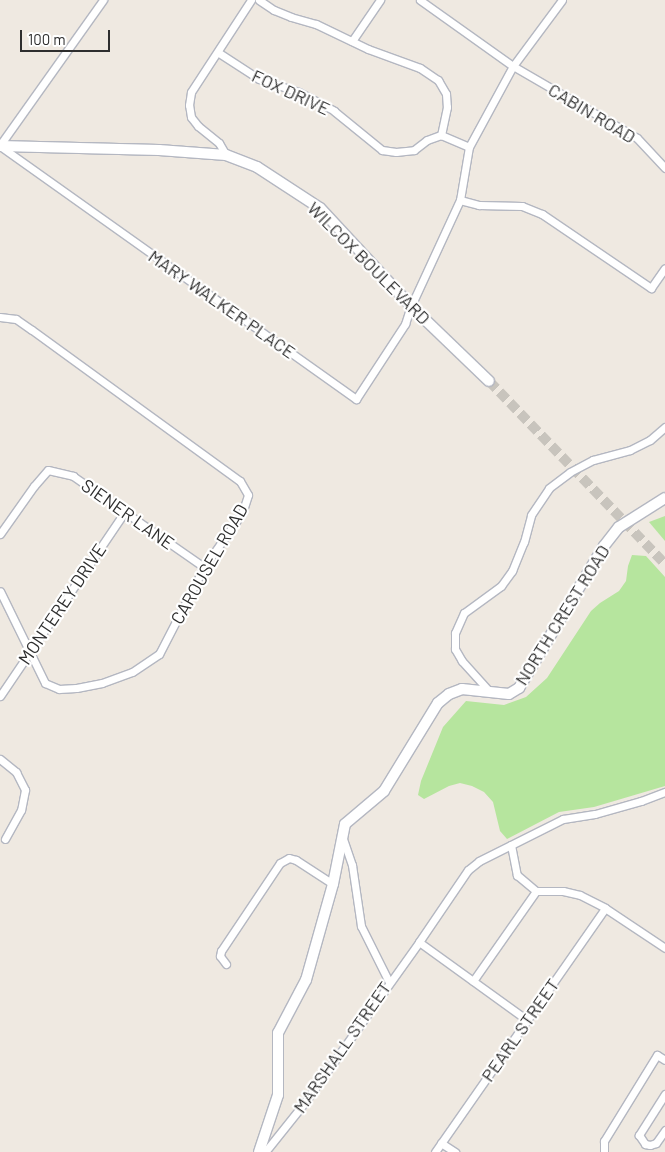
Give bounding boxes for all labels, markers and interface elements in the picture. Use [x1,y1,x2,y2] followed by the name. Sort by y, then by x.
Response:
[22,20,112,52] scale bar
[28,30,66,48] text: 100 m
[249,65,333,119] street label: FOX DRIVE
[545,79,639,147] street label: CABIN ROAD
[303,197,435,329] street label: WILCOX BOULEVARD
[144,245,300,363] street label: MARY WALKER PLACE
[77,474,179,554] street label: SIENER LANE
[166,500,252,628] street label: CAROUSEL ROAD
[14,539,110,669] street label: MONTEREY DRIVE
[510,541,614,689] street label: NORTH CREST ROAD
[477,974,563,1086] street label: PEARL STREET
[289,977,395,1117] street label: MARSHALL STREET

